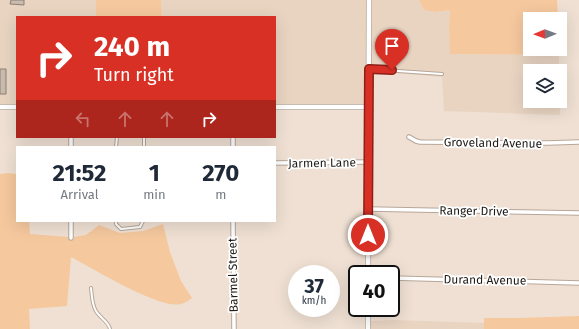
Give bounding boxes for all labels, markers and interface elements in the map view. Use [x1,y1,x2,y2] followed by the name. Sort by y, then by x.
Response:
[523,12,567,56] north arrow
[523,12,567,108] map controls
[375,29,409,70] pin
[94,30,170,63] text: 240 m
[28,32,80,84] icon: right
[381,35,403,57] icon: arrive
[94,64,174,86] text: Turn right
[523,64,567,108] button: layers
[72,108,94,130] icon: left
[114,108,136,130] icon: ahead
[156,108,178,130] icon: ahead
[198,108,220,130] icon: right
[444,135,542,151] street label: Groveland Avenue
[288,155,356,171] street label: Jarmen Lane
[53,159,107,187] text: 21:52
[149,159,160,187] text: 1
[202,159,239,187] text: 270
[61,187,99,202] text: Arrival
[143,187,166,202] text: min
[215,187,226,202] text: m
[439,203,509,219] street label: Ranger Drive
[347,214,389,256] position arrow
[225,237,241,312] street label: Barmel Street
[348,265,400,317] speed limit sign: 40
[444,272,526,288] street label: Durand Avenue
[304,274,324,298] text: 37
[302,295,326,307] text: km/h

